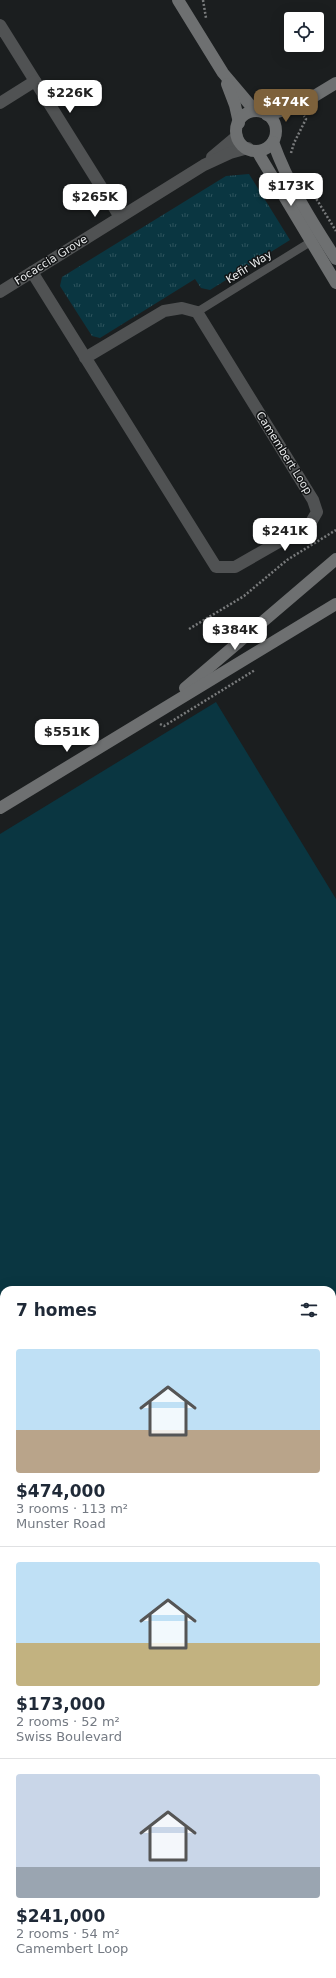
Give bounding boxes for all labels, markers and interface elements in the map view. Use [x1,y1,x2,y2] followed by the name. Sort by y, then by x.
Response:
[284,12,324,52] map controls
[284,12,324,52] button: locate
[42,80,98,114] pin: $226K
[47,85,93,100] text: $226K
[258,89,314,123] pin: $474K
[263,94,309,109] text: $474K
[263,173,319,207] pin: $173K
[268,178,314,193] text: $173K
[67,184,123,218] pin: $265K
[72,189,118,204] text: $265K
[12,232,90,288] street label: Focaccia Grove
[224,248,275,286] street label: Kefir Way
[253,409,315,497] street label: Camembert Loop
[257,518,313,552] pin: $241K
[262,523,308,538] text: $241K
[207,617,263,651] pin: $384K
[212,622,258,637] text: $384K
[39,719,95,753] pin: $551K
[44,724,90,739] text: $551K
[298,1299,320,1321] icon: filters
[16,1300,97,1320] text: 7 homes
[132,1375,204,1447] icon: home
[16,1481,105,1501] text: $474,000
[16,1501,128,1516] text: 3 rooms · 113 m²
[16,1516,106,1531] text: Munster Road
[132,1588,204,1660] icon: home
[16,1694,105,1714] text: $173,000
[16,1714,120,1729] text: 2 rooms · 52 m²
[16,1729,122,1744] text: Swiss Boulevard
[132,1800,204,1872] icon: home
[16,1906,105,1926] text: $241,000
[16,1926,120,1941] text: 2 rooms · 54 m²
[16,1941,128,1956] text: Camembert Loop

